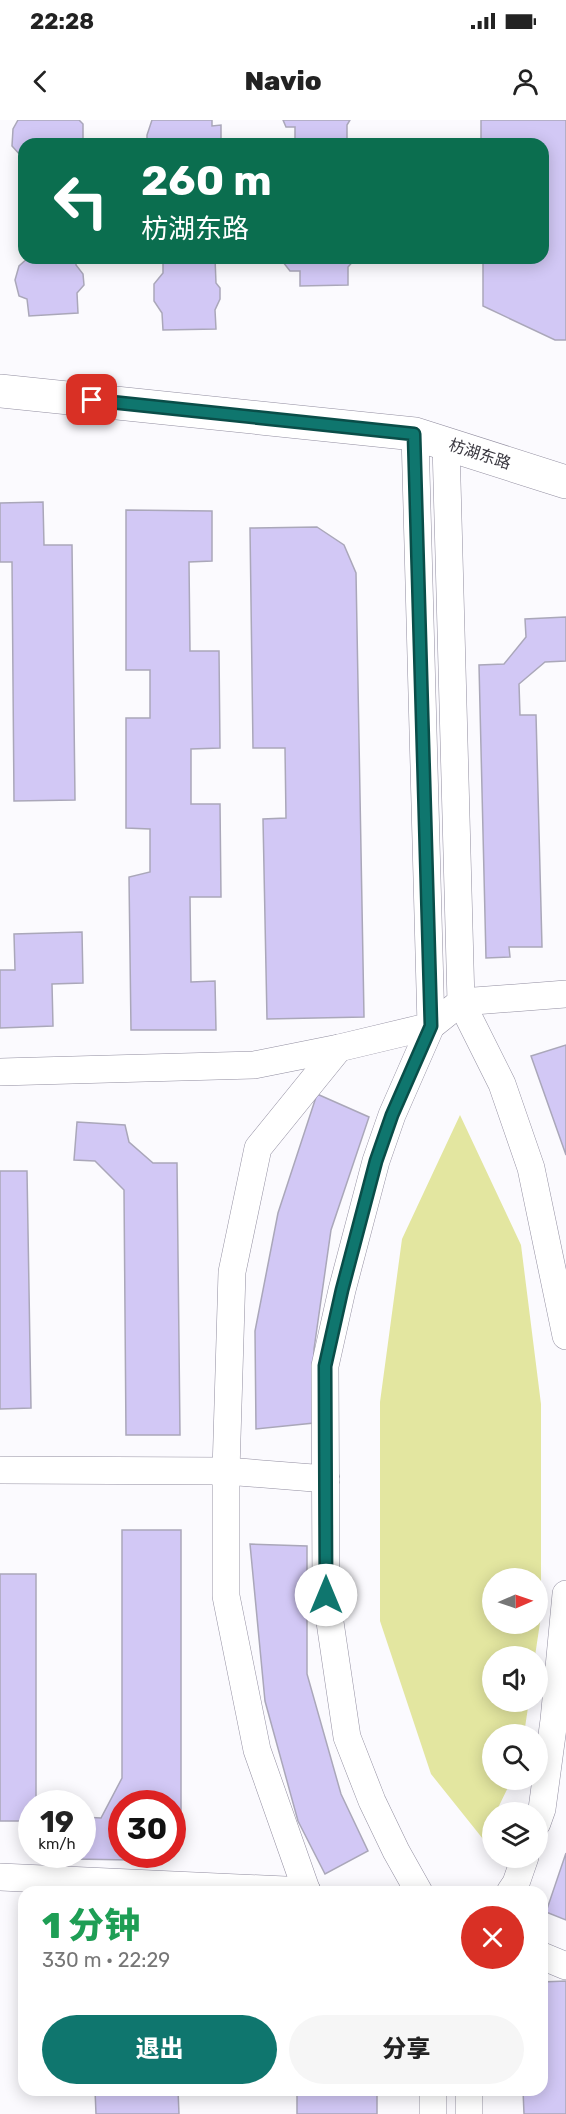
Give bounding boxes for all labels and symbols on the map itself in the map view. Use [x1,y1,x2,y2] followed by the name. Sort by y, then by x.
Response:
[66,374,117,425] pin
[447,435,513,473] street label: 枋湖东路
[294,1563,358,1627] position arrow
[482,1568,548,1634] north arrow
[108,1790,186,1868] speed limit sign: 30

